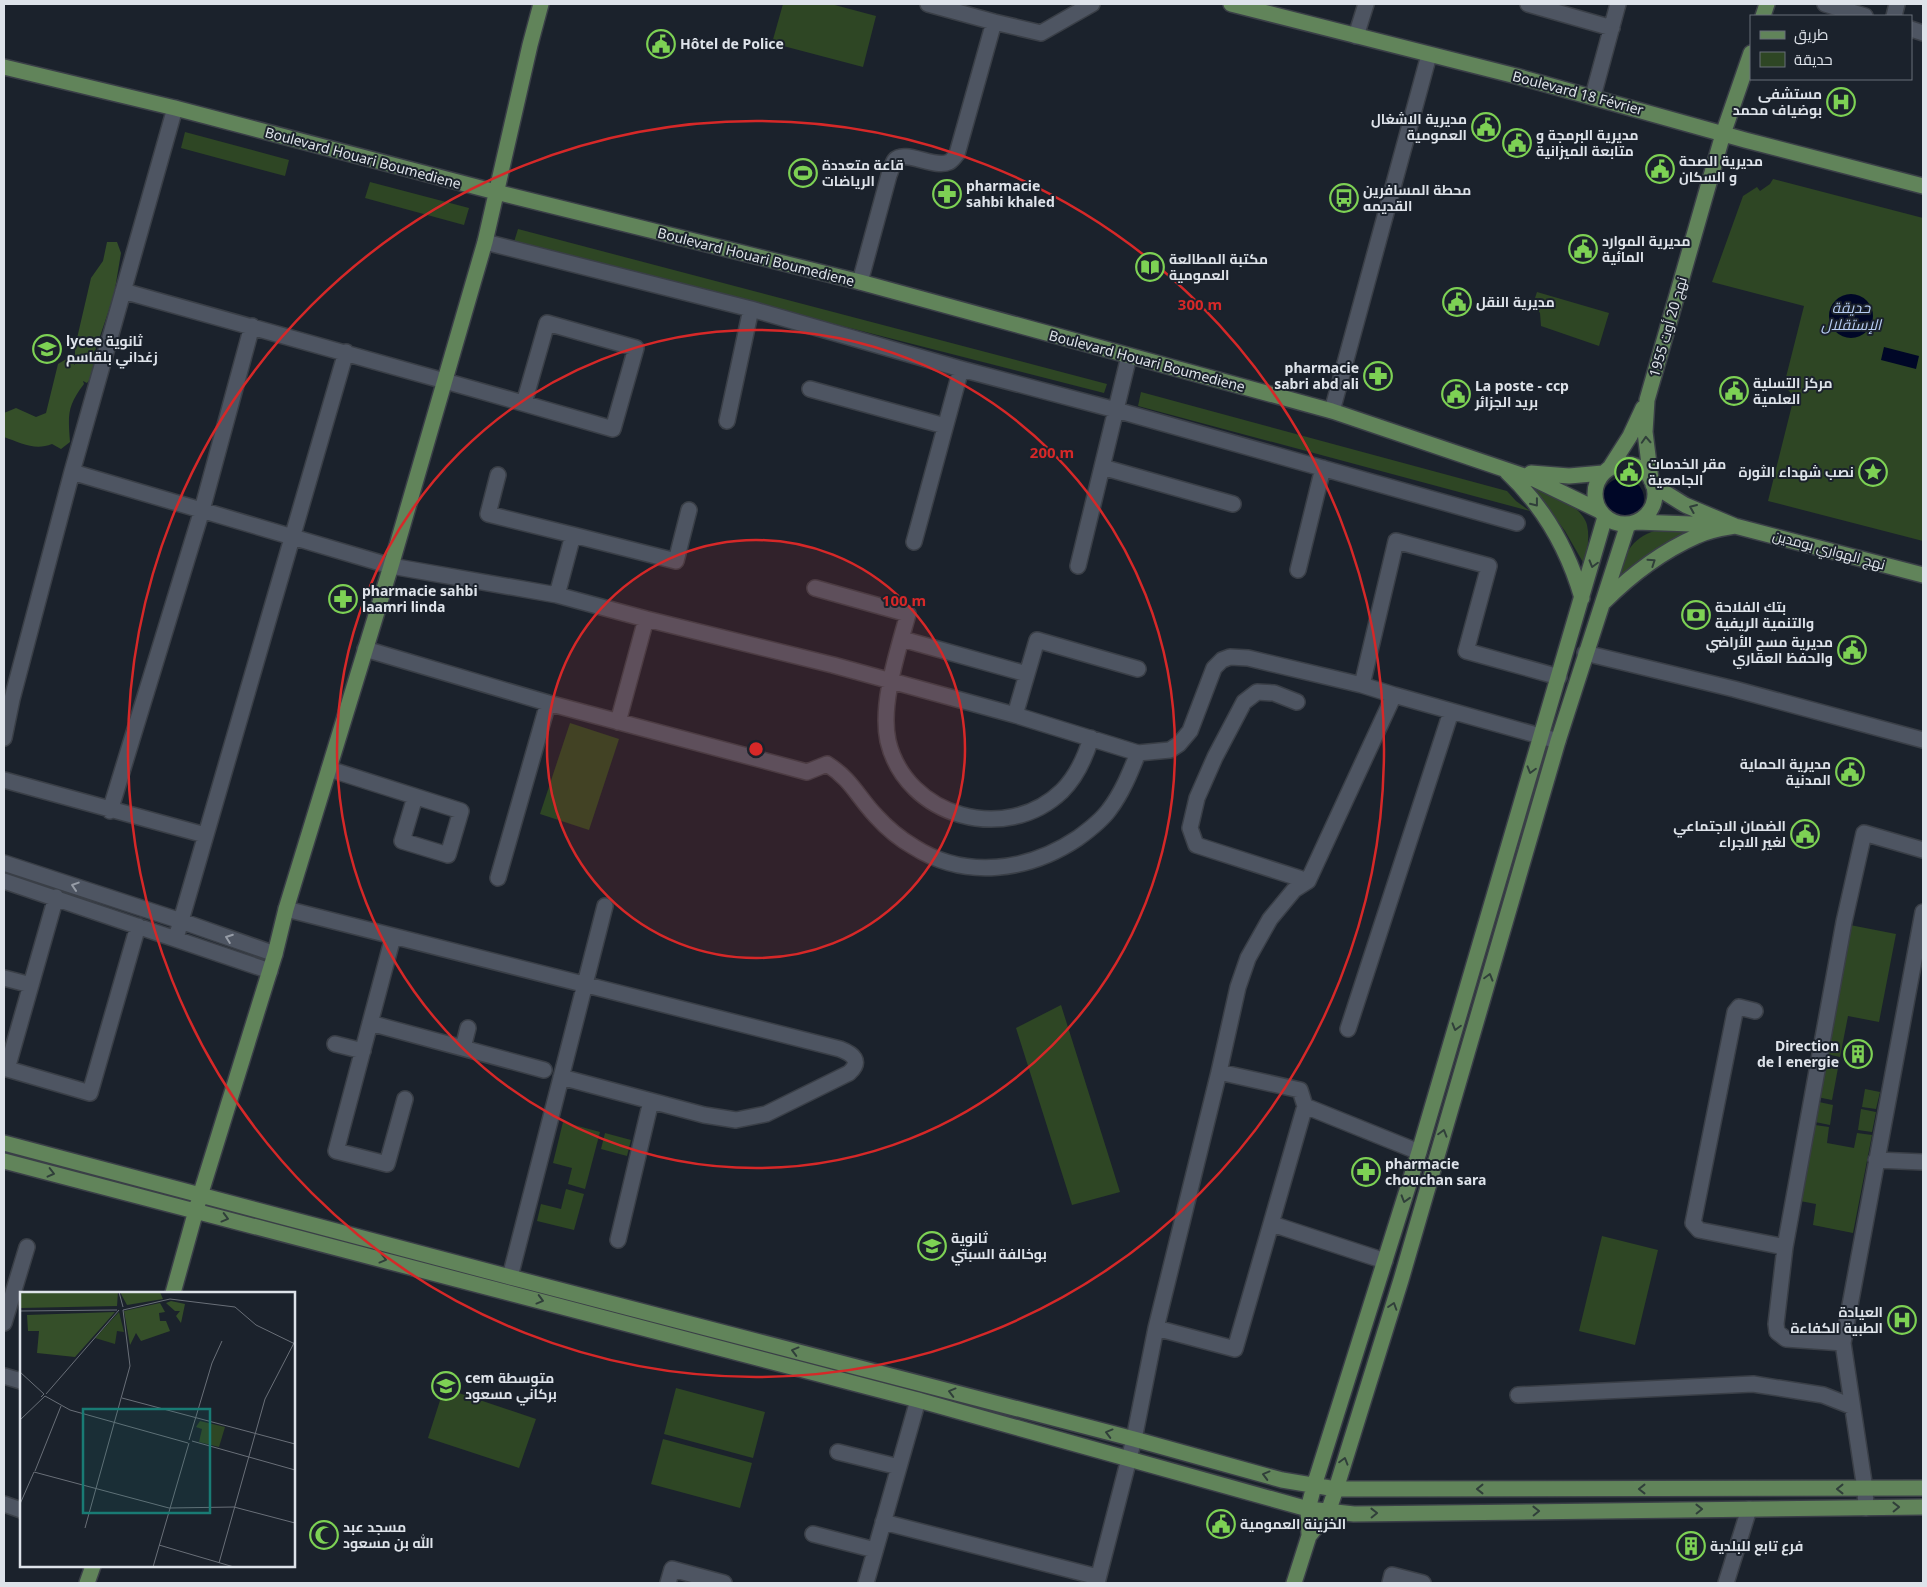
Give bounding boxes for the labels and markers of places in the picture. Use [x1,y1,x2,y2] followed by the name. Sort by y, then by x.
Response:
[646,29,676,59] public building icon: Hôtel de Police
[680,34,784,53] place label: Hôtel de Police
[1733,84,1822,119] place label: مستشفى بوضياف محمد
[1826,87,1856,117] hospital icon: مستشفى بوضياف محمد
[1371,109,1467,144] place label: مديرية الاشغال العمومية
[1471,112,1501,142] public building icon: مديرية الاشغال العمومية
[1536,125,1639,160] place label: مديرية البرمجة و متابعة الميزانية
[1502,128,1532,158] public building icon: مديرية البرمجة و متابعة الميزانية
[1679,151,1763,186] place label: مديرية الصحة و السكان
[1645,154,1675,184] public building icon: مديرية الصحة و السكان
[822,155,904,190] place label: قاعة متعددة الرياضات
[788,158,818,188] sports icon: قاعة متعددة الرياضات
[966,176,1055,211] place label: pharmacie sahbi khaled
[932,179,962,209] pharmacy icon: pharmacie sahbi khaled
[1363,180,1471,215] place label: محطة المسافرين القديمه
[1329,183,1359,213] bus stop icon: محطة المسافرين القديمه
[1602,231,1691,266] place label: مديرية الموارد المائية
[1568,234,1598,264] public building icon: مديرية الموارد المائية
[1169,249,1268,284] place label: مكتبة المطالعة العمومية
[1135,252,1165,282] library icon: مكتبة المطالعة العمومية
[1442,287,1472,317] public building icon: مديرية النقل
[1476,292,1555,311] place label: مديرية النقل
[66,331,158,369] place label: lycee ثانوية زغداني بلقاسم
[32,334,62,364] school or university icon: lycee ثانوية زغداني بلقاسم
[1274,358,1359,393] place label: pharmacie sabri abd ali
[1363,361,1393,391] pharmacy icon: pharmacie sabri abd ali
[1753,373,1833,408] place label: مركز التسلية العلمية
[1474,376,1569,411] place label: La poste - ccp بريد الجزائر
[1719,376,1749,406] public building icon: مركز التسلية العلمية
[1441,379,1471,409] public building icon: La poste - ccp بريد الجزائر
[1648,454,1726,489] place label: مقر الخدمات الجامعية
[1614,457,1644,487] public building icon: مقر الخدمات الجامعية
[1858,457,1888,487] place icon: نصب شهداء الثورة
[1739,462,1854,481] place label: نصب شهداء الثورة
[362,581,478,616] place label: pharmacie sahbi laamri linda
[328,584,358,614] pharmacy icon: pharmacie sahbi laamri linda
[1715,597,1814,632] place label: بتك الفلاحة والتنمية الريفية
[1681,600,1711,630] bank icon: بتك الفلاحة والتنمية الريفية
[1706,632,1833,669] place label: مديرية مسح الأراضي والحفظ العقاري
[1837,635,1867,665] public building icon: مديرية مسح الأراضي والحفظ العقاري
[747,740,765,758] centre of rings
[1740,754,1831,789] place label: مديرية الحماية المدنية
[1835,757,1865,787] public building icon: مديرية الحماية المدنية
[1673,816,1786,851] place label: الضمان الاجتماعي لغير الاجراء
[1790,819,1820,849] public building icon: الضمان الاجتماعي لغير الاجراء
[1757,1036,1839,1071] place label: Direction de l energie
[1843,1039,1873,1069] building icon: Direction de l energie
[1385,1154,1486,1189] place label: pharmacie chouchan sara
[1351,1157,1381,1187] pharmacy icon: pharmacie chouchan sara
[951,1228,1047,1266] place label: ثانوية بوخالفة السبتي
[917,1231,947,1261] school or university icon: ثانوية بوخالفة السبتي
[1791,1302,1883,1337] place label: العيادة الطبية الكفاءة
[1887,1305,1917,1335] hospital icon: العيادة الطبية الكفاءة
[465,1368,557,1406] place label: cem متوسطة بركاني مسعود
[431,1371,461,1401] school or university icon: cem متوسطة بركاني مسعود
[1206,1509,1236,1539] public building icon: الخزينة العمومية
[1240,1514,1346,1533] place label: الخزينة العمومية
[343,1517,434,1552] place label: مسجد عبد الله بن مسعود
[309,1520,339,1550] mosque icon: مسجد عبد الله بن مسعود
[1676,1531,1706,1561] building icon: فرع تابع للبلدية
[1710,1536,1803,1556] place label: فرع تابع للبلدية

